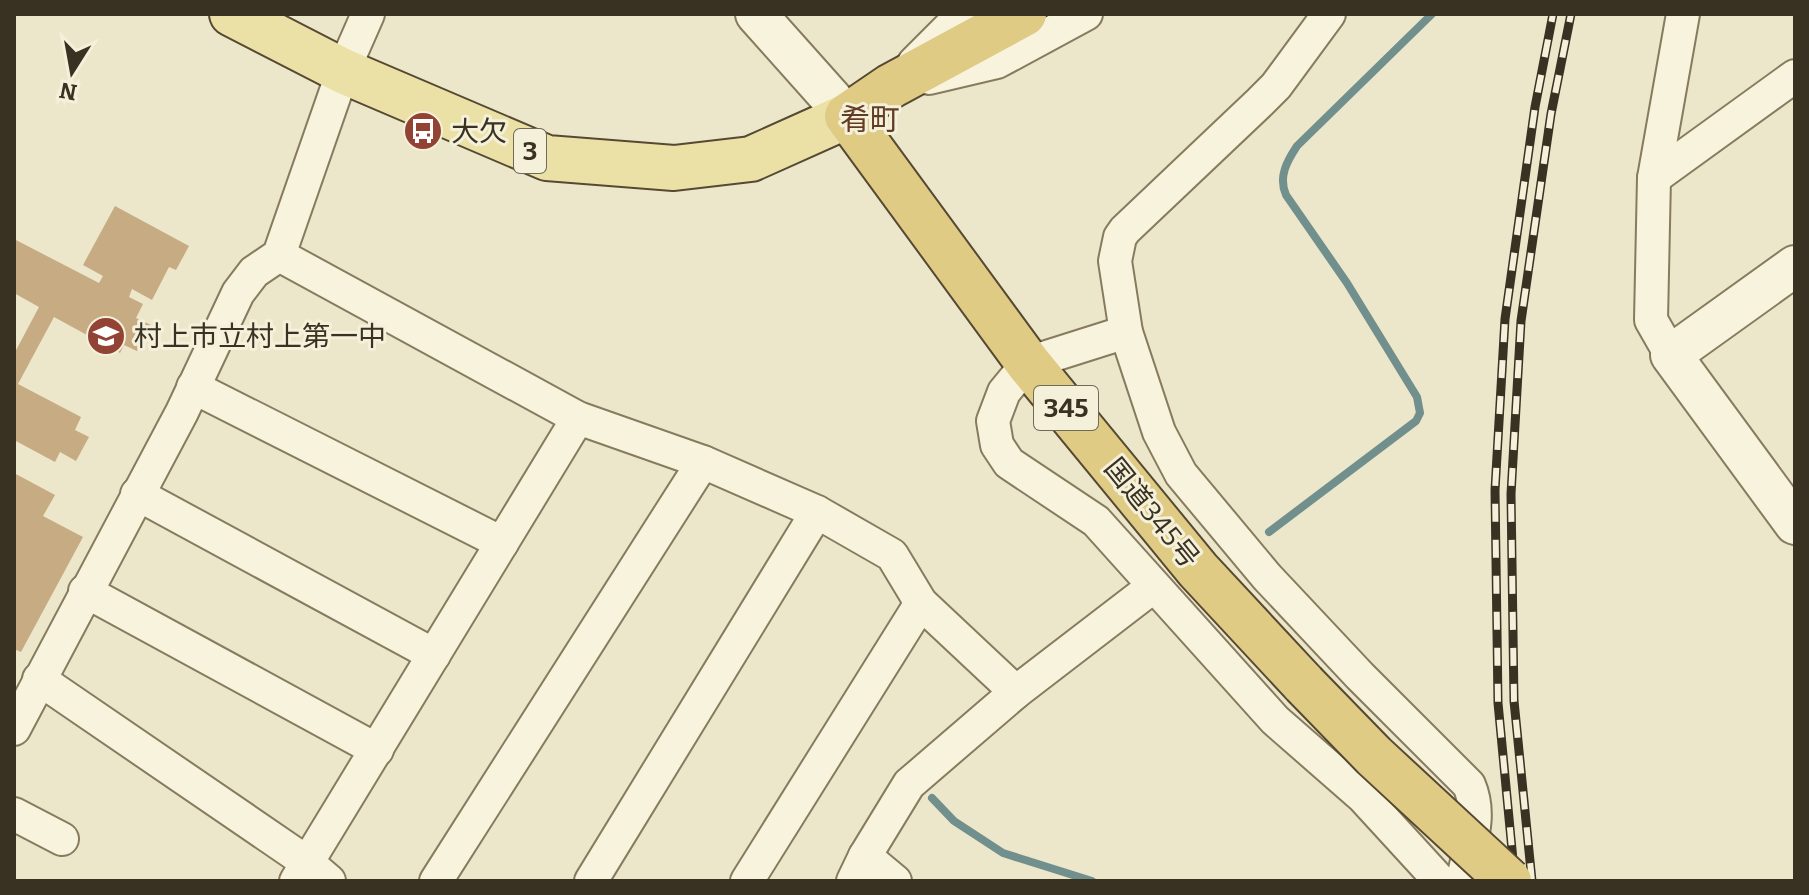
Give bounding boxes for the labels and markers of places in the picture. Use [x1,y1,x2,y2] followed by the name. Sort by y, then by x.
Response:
[402,110,444,152] bus stop icon: 大欠
[451,115,507,148] place label: 大欠
[85,315,127,357] school or university icon: 村上市立村上第一中
[134,320,386,353] place label: 村上市立村上第一中

